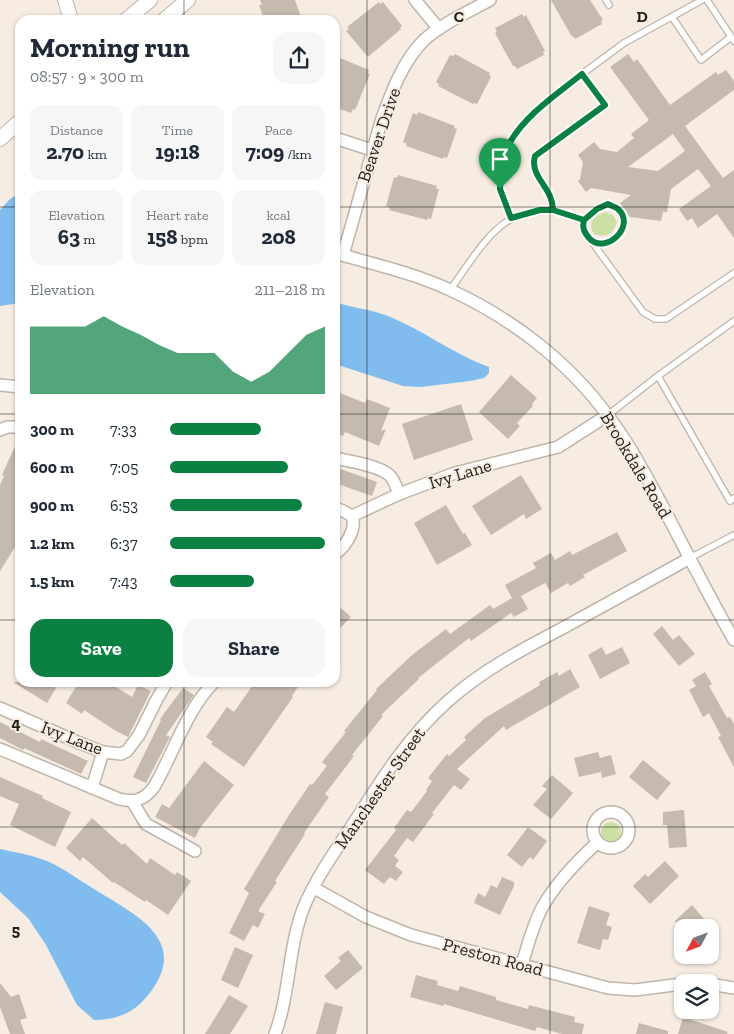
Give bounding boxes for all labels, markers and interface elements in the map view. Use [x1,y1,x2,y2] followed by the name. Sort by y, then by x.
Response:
[454,7,464,26] text: C
[636,7,648,26] text: D
[30,31,190,64] text: Morning run
[273,32,325,84] button: share
[30,67,144,86] text: 08:57 · 9 × 300 m
[353,85,405,185] street label: Beaver Drive
[50,122,103,139] text: Distance
[162,122,193,139] text: Time
[265,122,292,139] text: Pace
[479,138,521,189] pin
[46,139,84,164] text: 2.70
[155,139,200,164] text: 19:18
[245,139,284,164] text: 7:09
[486,145,514,173] icon: arrive
[84,146,107,163] text: km
[284,146,312,163] text: /km
[48,207,105,224] text: Elevation
[146,207,209,224] text: Heart rate
[267,207,291,224] text: kcal
[58,224,80,249] text: 63
[147,224,178,249] text: 158
[261,224,296,249] text: 208
[80,231,95,248] text: m
[178,231,208,248] text: bpm
[30,280,95,299] text: Elevation
[254,280,325,299] text: 211–218 m
[596,408,677,522] street label: Brookdale Road
[30,420,74,439] text: 300 m
[110,420,137,439] text: 7:33
[426,454,494,494] street label: Ivy Lane
[30,458,74,477] text: 600 m
[110,458,139,477] text: 7:05
[30,496,74,515] text: 900 m
[110,496,138,515] text: 6:53
[30,534,75,553] text: 1.2 km
[110,534,137,553] text: 6:37
[30,572,74,591] text: 1.5 km
[110,572,138,591] text: 7:43
[30,619,173,677] button: Save
[183,619,325,677] button: Share
[11,714,21,733] text: 4
[38,716,106,760] street label: Ivy Lane
[330,723,430,853] street label: Manchester Street
[674,919,719,964] north arrow
[674,919,719,1019] map controls
[12,921,20,940] text: 5
[440,933,546,981] street label: Preston Road
[674,974,719,1019] button: layers

